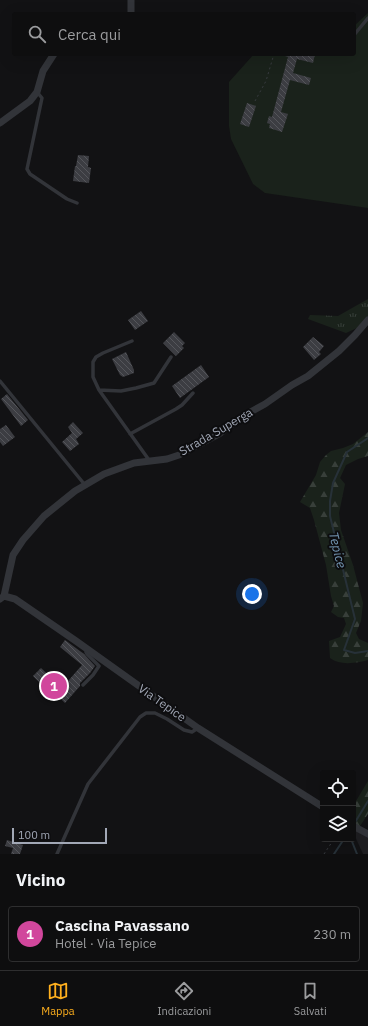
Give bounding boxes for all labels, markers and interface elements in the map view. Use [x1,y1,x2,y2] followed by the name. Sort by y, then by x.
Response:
[12,12,356,56] search box
[26,23,48,45] icon: search
[58,25,121,44] text: Cerca qui
[176,404,256,459] street label: Strada Superga
[325,530,350,570] water label: Tepice
[242,584,262,604] your location
[41,671,67,701] pin: 1
[136,681,189,725] street label: Via Tepice
[320,770,356,842] map controls
[320,770,356,806] button: locate
[320,806,356,842] button: layers
[12,826,107,845] scale bar
[18,828,50,842] text: 100 m
[16,869,65,891] text: Vicino
[55,916,189,935] text: Cascina Pavassano
[26,926,34,943] text: 1
[313,926,351,943] text: 230 m
[55,935,156,952] text: Hotel · Via Tepice
[41,980,75,1018] tab: Mappa
[157,980,211,1018] tab: Indicazioni
[294,980,327,1018] tab: Salvati

